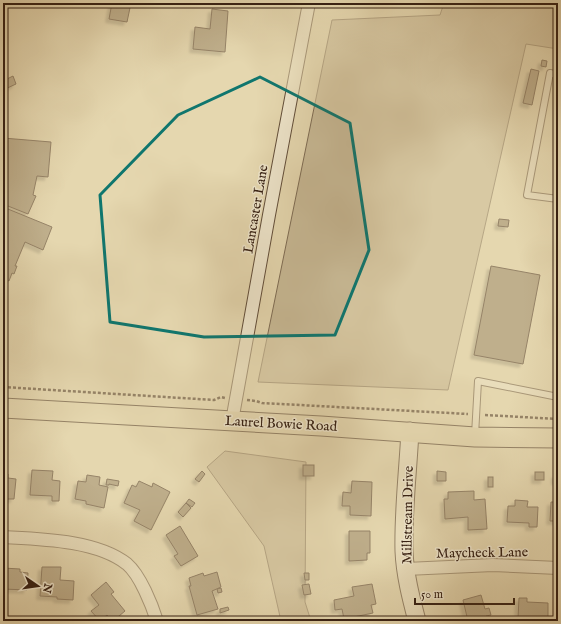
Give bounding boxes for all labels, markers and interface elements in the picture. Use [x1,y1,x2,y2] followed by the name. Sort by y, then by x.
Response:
[239,163,273,255] street label: Lancaster Lane
[224,412,338,436] street label: Laurel Bowie Road
[398,465,418,564] street label: Millstream Drive
[436,543,529,563] street label: Maycheck Lane
[18,566,58,606] north arrow
[415,580,514,606] scale bar
[39,581,55,595] text: N
[421,587,443,602] text: 50 m

